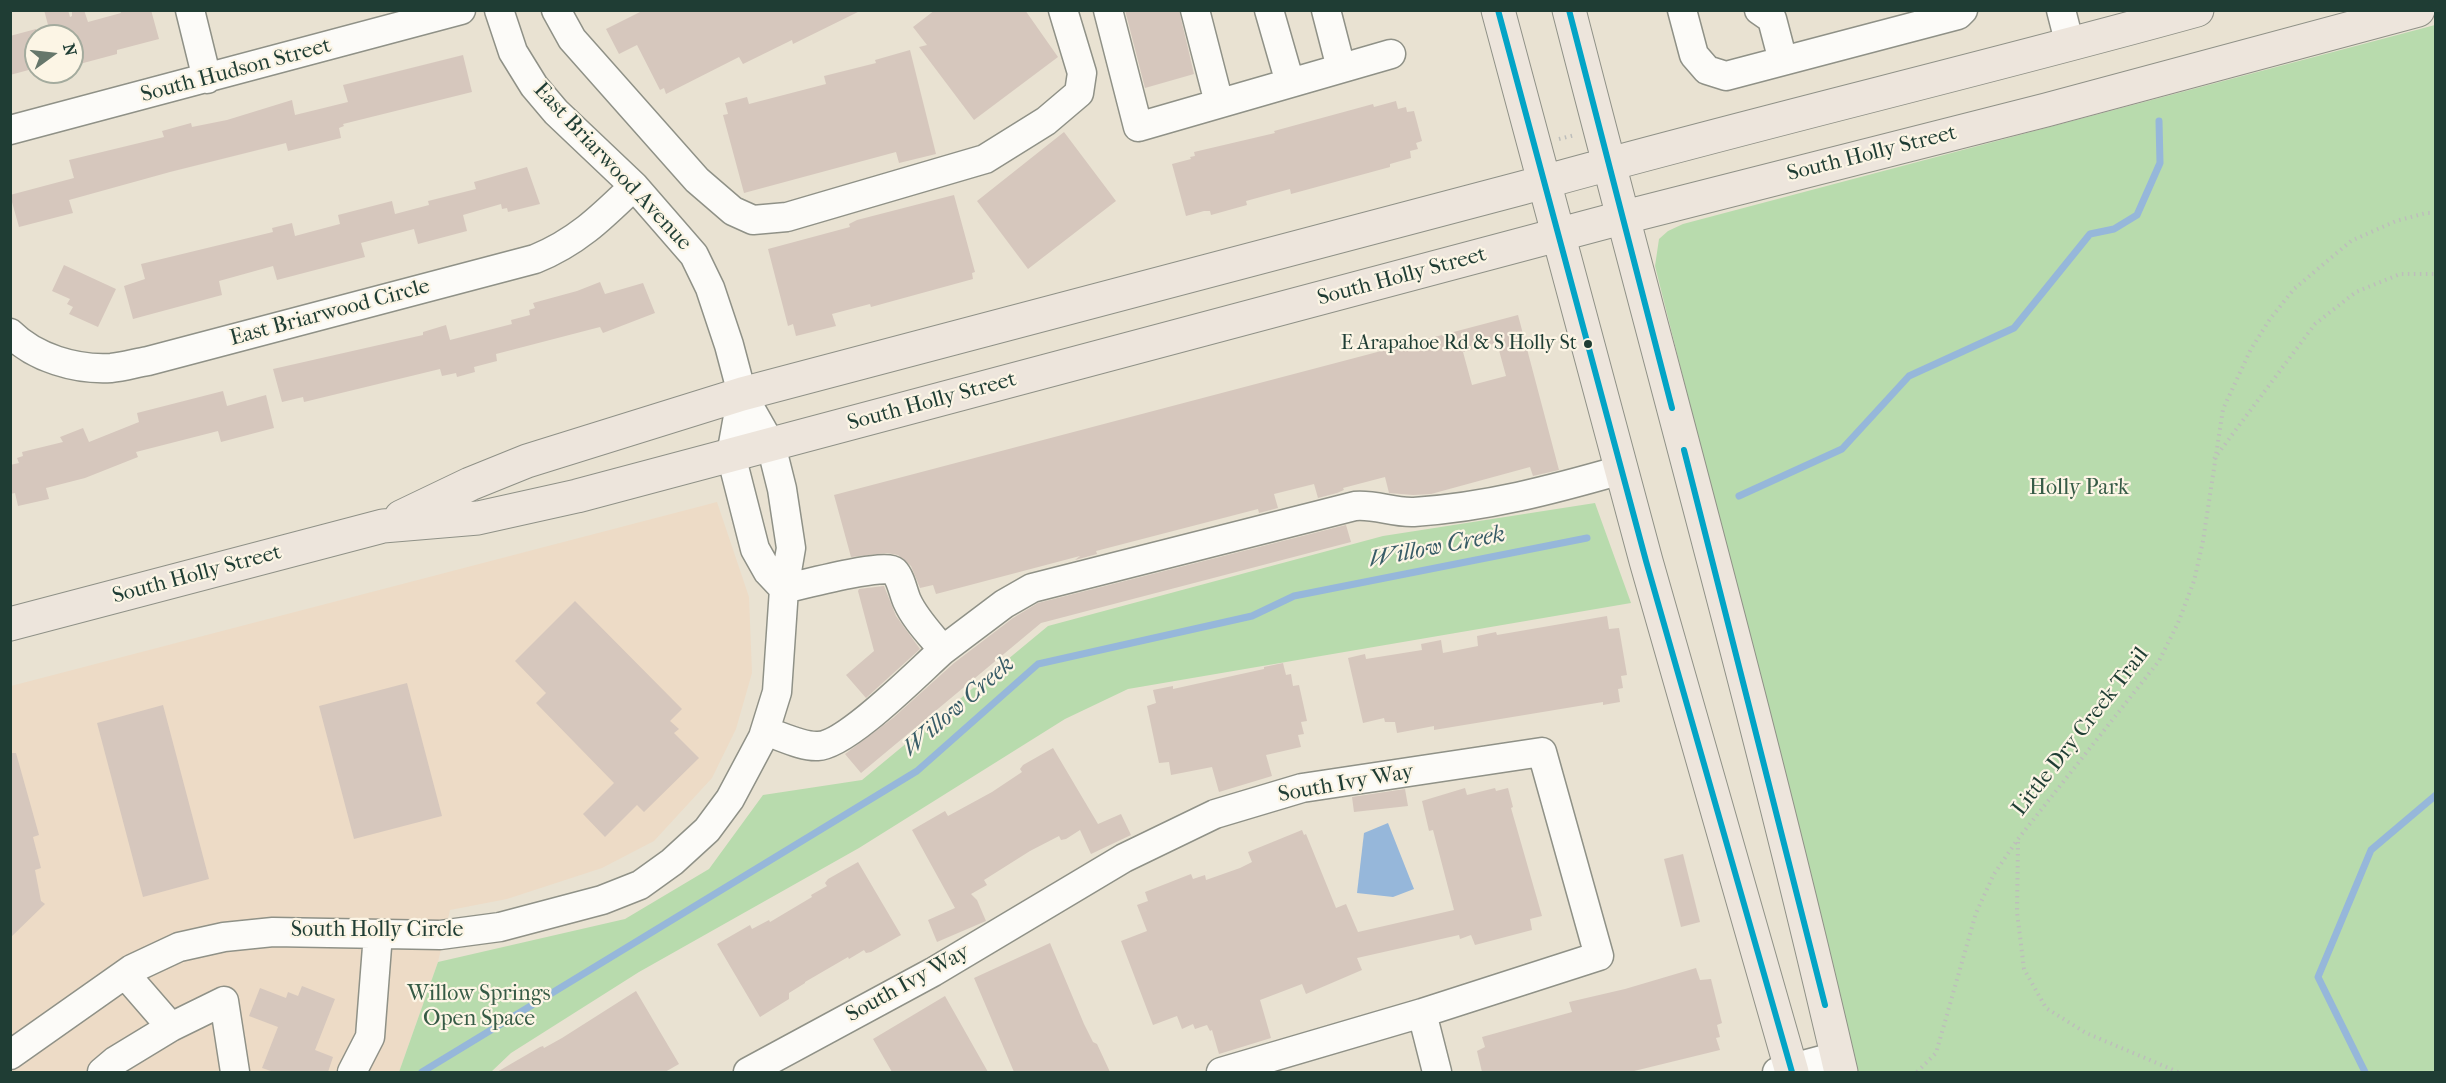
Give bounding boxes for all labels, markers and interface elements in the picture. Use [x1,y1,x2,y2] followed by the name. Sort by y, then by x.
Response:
[24,24,84,84] north arrow
[138,33,334,109] street label: South Hudson Street
[59,41,81,58] text: N
[527,78,697,256] street label: East Briarwood Avenue
[1784,120,1960,188] street label: South Holly Street
[1315,242,1489,312] street label: South Holly Street
[227,274,433,352] street label: East Briarwood Circle
[1341,332,1577,356] place label: E Arapahoe Rd & S Holly St
[1582,338,1594,350] marker: E Arapahoe Rd & S Holly St
[845,367,1019,437] street label: South Holly Street
[2029,476,2129,502] park label: Holly Park
[1366,521,1508,575] water label: Willow Creek
[110,540,284,610] street label: South Holly Street
[2007,643,2155,821] street label: Little Dry Creek Trail
[897,651,1021,763] water label: Willow Creek
[1276,759,1416,809] street label: South Ivy Way
[291,918,463,944] street label: South Holly Circle
[842,939,974,1029] street label: South Ivy Way
[407,982,551,1034] park label: Willow Springs Open Space

